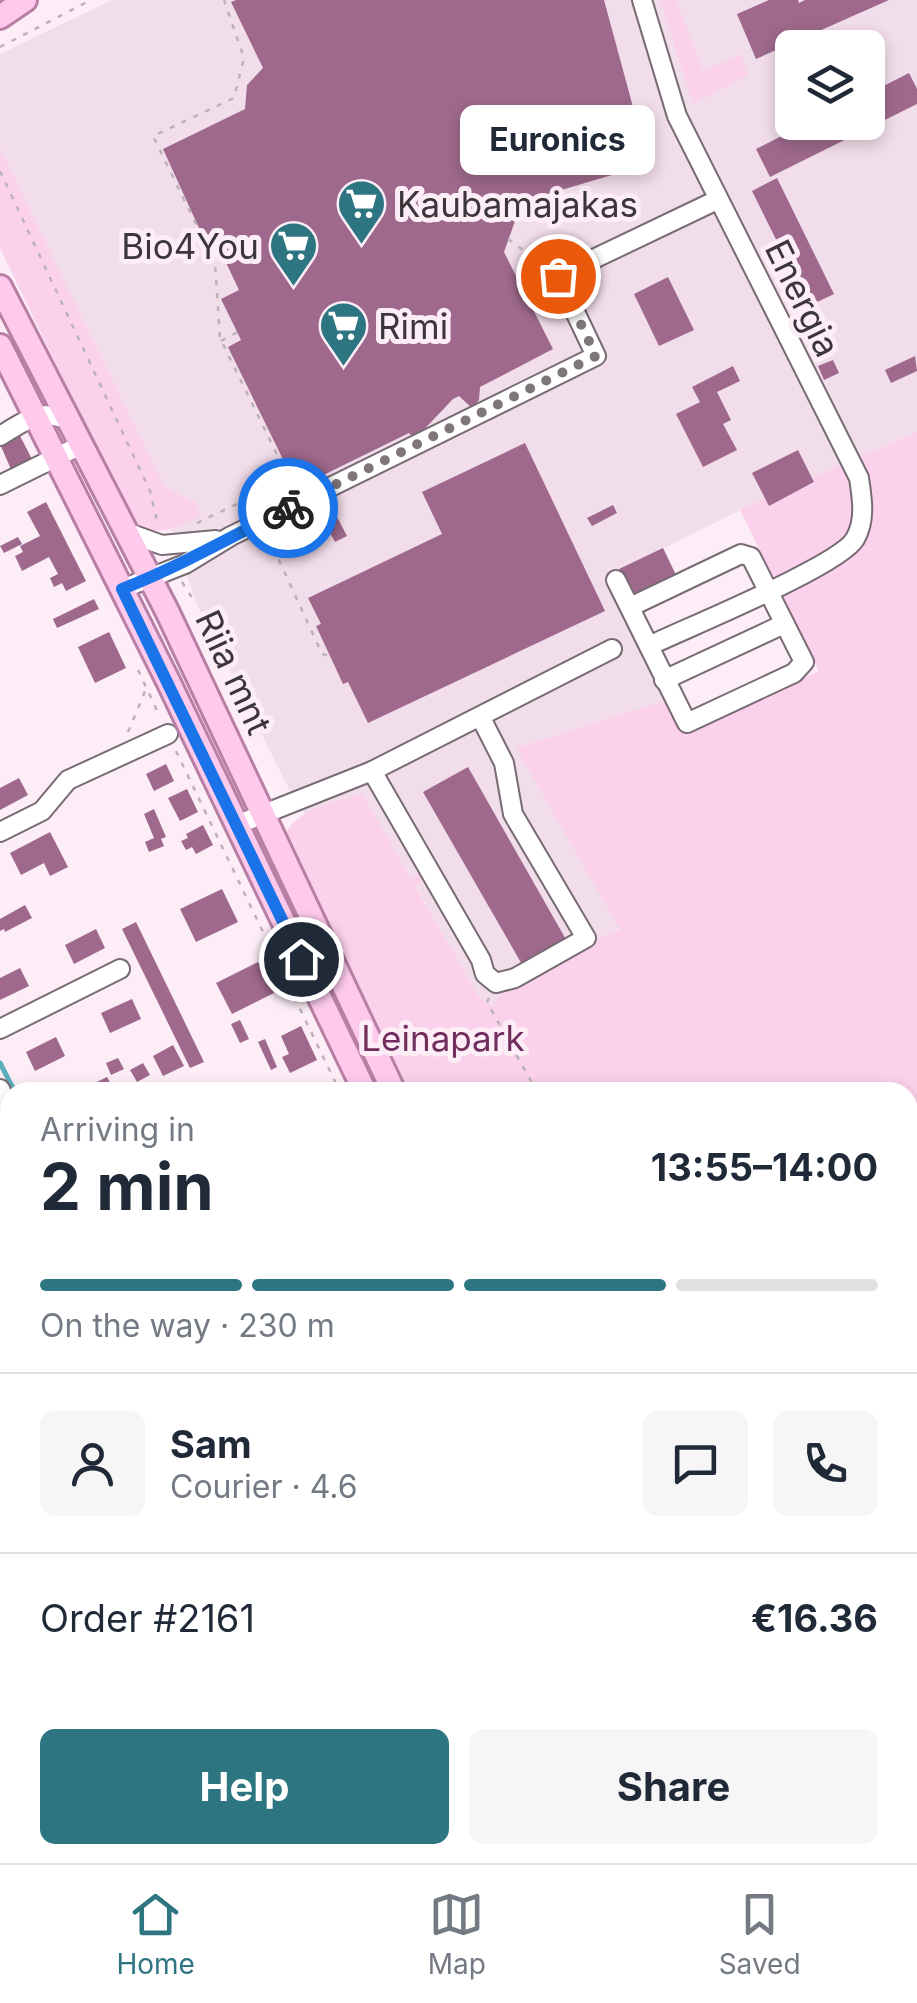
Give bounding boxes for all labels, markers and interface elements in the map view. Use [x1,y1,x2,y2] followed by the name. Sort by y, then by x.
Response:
[775,30,885,140] map controls
[775,30,885,140] button: layers
[460,106,656,176] callout: Euronics
[489,120,626,159] text: Euronics
[336,178,388,246] supermarket icon: Kaubamajakas
[397,183,638,225] place label: Kaubamajakas
[268,220,320,288] supermarket icon: Bio4You
[121,225,259,267] place label: Bio4You
[757,233,849,363] street label: Energia
[516,234,601,319] pin
[531,249,586,304] icon: bag
[317,300,369,368] supermarket icon: Rimi
[378,305,448,347] place label: Rimi
[238,458,338,558] courier
[261,481,316,536] icon: bike
[187,603,281,741] street label: Riia mnt
[259,917,344,1002] pin
[274,932,329,987] icon: home
[361,1017,525,1059] park label: Leinapark
[40,1110,195,1149] text: Arriving in
[651,1144,878,1190] text: 13:55–14:00
[40,1147,214,1226] text: 2 min
[40,1306,335,1345] text: On the way · 230 m
[40,1411,145,1516] button: person
[643,1411,748,1516] button: chat
[773,1411,878,1516] button: phone
[170,1421,252,1467] text: Sam
[170,1467,358,1506] text: Courier · 4.6
[40,1595,255,1641] text: Order #2161
[751,1595,878,1641] text: €16.36
[40,1729,449,1844] button: Help
[469,1729,878,1844] button: Share
[116,1887,195,1981] tab: Home
[428,1887,486,1981] tab: Map
[719,1887,801,1981] tab: Saved

